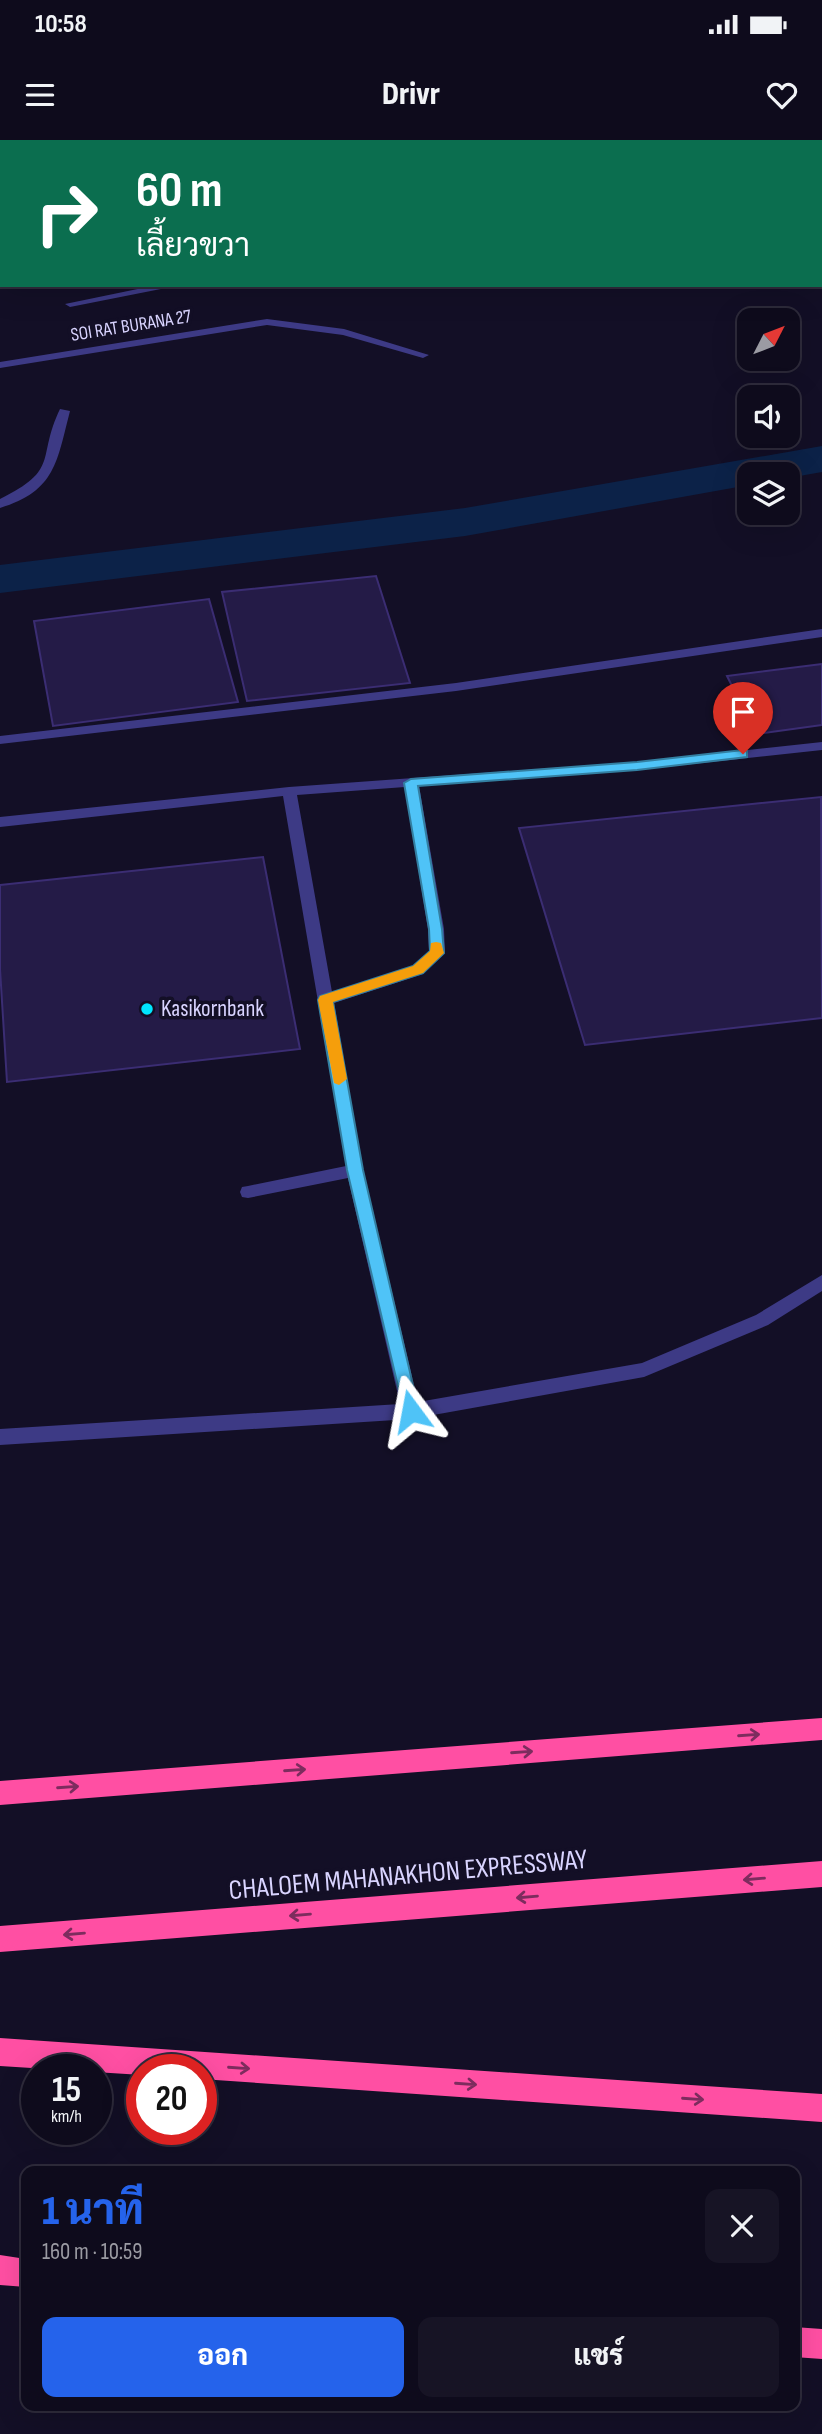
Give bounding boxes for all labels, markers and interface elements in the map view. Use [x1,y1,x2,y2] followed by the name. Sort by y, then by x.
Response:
[35,9,87,40] text: 10:58
[382,75,440,114] text: Drivr
[21,76,59,114] icon: menu
[763,76,801,114] icon: heart
[136,162,223,221] text: 60 m
[21,168,112,259] icon: right
[136,227,250,266] text: เลี้ยวขวา
[69,305,193,347] street label: SOI RAT BURANA 27
[737,308,800,371] north arrow
[737,308,800,525] map controls
[737,385,800,448] button: sound
[737,462,800,525] button: layers
[713,682,773,754] pin
[724,693,762,731] icon: arrive
[161,995,264,1023] place label: Kasikornbank
[139,1001,155,1017] marker: Kasikornbank
[374,1374,448,1448] position arrow
[737,1728,759,1741] one-way arrow
[510,1745,532,1758] one-way arrow
[283,1763,306,1776] one-way arrow
[56,1780,79,1793] one-way arrow
[227,1843,589,1907] street label: CHALOEM MAHANAKHON EXPRESSWAY
[743,1873,766,1886] one-way arrow
[516,1891,539,1904] one-way arrow
[290,1909,312,1922] one-way arrow
[63,1928,85,1941] one-way arrow
[126,2054,217,2145] speed limit sign: 20
[227,2062,250,2075] one-way arrow
[52,2069,81,2112] text: 15
[454,2077,477,2090] one-way arrow
[681,2093,704,2106] one-way arrow
[51,2106,82,2127] text: km/h
[42,2186,144,2237] text: 1 นาที
[705,2189,779,2263] button: close
[42,2238,143,2266] text: 160 m · 10:59
[42,2317,404,2397] button: ออก
[418,2317,779,2397] button: แชร์

